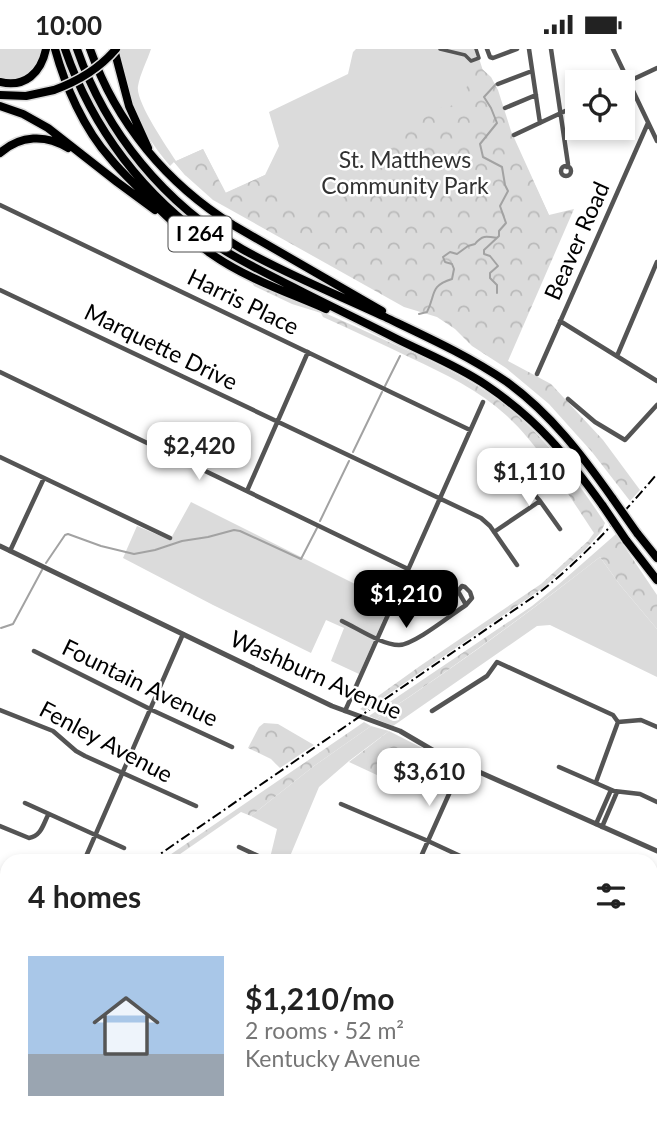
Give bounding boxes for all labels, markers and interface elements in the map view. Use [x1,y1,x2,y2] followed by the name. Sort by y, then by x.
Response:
[35,9,102,41] text: 10:00
[565,70,635,140] map controls
[565,70,635,140] button: locate
[321,145,489,199] park label: St. Matthews Community Park
[538,177,615,304] street label: Beaver Road
[168,217,232,251] road number: I 264
[183,262,304,340] street label: Harris Place
[80,297,242,395] street label: Marquette Drive
[142,423,256,482] pin: $2,420
[163,431,235,459] text: $2,420
[472,449,586,508] pin: $1,110
[493,457,565,485] text: $1,110
[349,571,463,630] pin: $1,210
[370,579,442,607] text: $1,210
[226,624,407,724] street label: Washburn Avenue
[58,632,223,732] street label: Fountain Avenue
[35,694,178,788] street label: Fenley Avenue
[372,749,486,808] pin: $3,610
[393,757,465,785] text: $3,610
[592,877,630,915] icon: filters
[28,878,141,914] text: 4 homes
[245,980,394,1016] text: $1,210/mo
[84,984,168,1068] icon: home
[245,1016,404,1044] text: 2 rooms · 52 m²
[245,1044,420,1072] text: Kentucky Avenue

